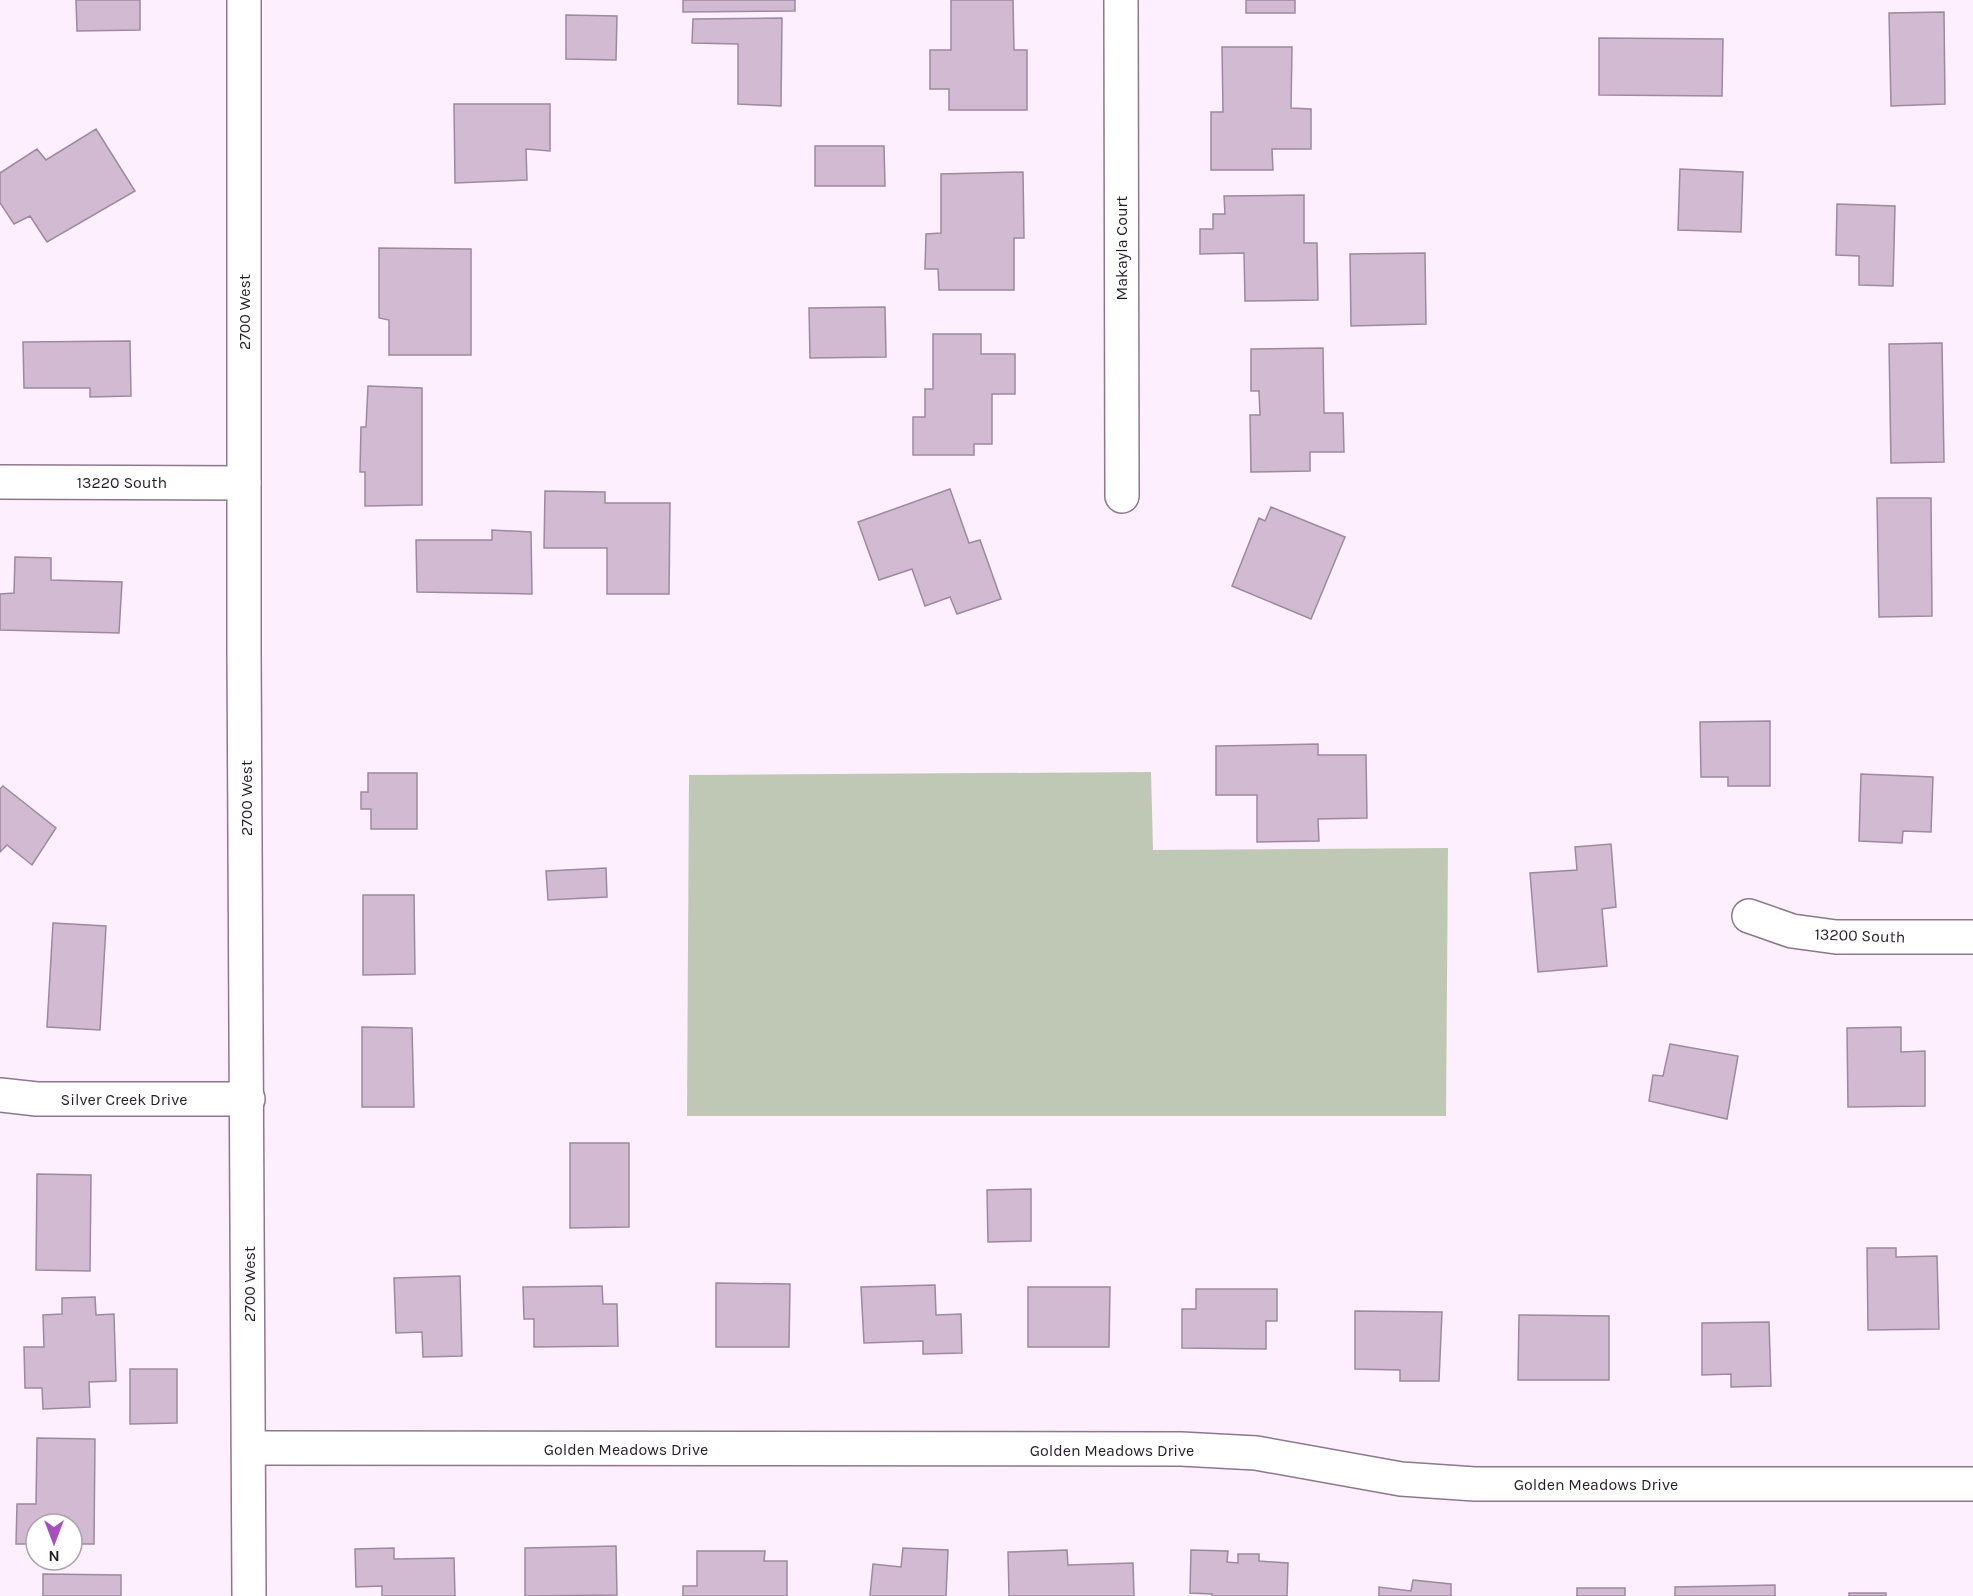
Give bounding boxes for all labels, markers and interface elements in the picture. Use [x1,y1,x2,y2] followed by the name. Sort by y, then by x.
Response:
[1112,196,1131,300] street label: Makayla Court
[235,274,254,350] street label: 2700 West
[77,473,167,492] street label: 13220 South
[237,760,256,836] street label: 2700 West
[1814,924,1906,947] street label: 13200 South
[61,1090,187,1109] street label: Silver Creek Drive
[240,1246,259,1322] street label: 2700 West
[544,1440,708,1459] street label: Golden Meadows Drive
[1030,1441,1194,1460] street label: Golden Meadows Drive
[1514,1475,1678,1494] street label: Golden Meadows Drive
[24,1512,84,1572] north arrow
[48,1547,60,1566] text: N

